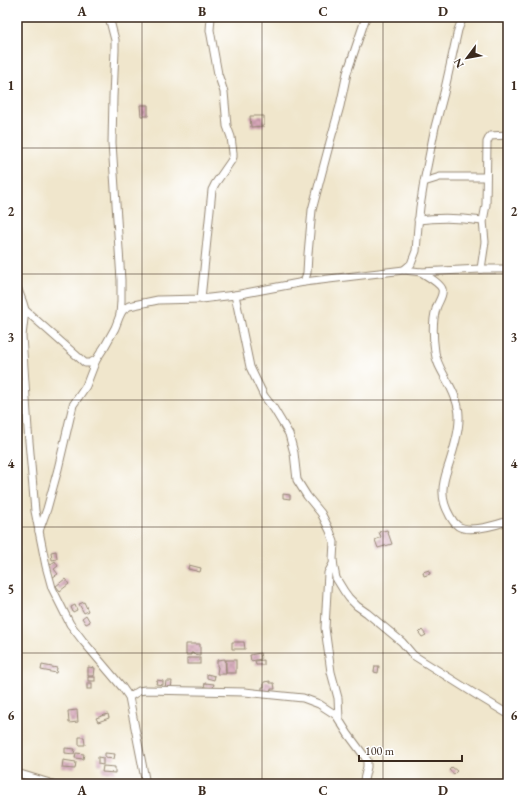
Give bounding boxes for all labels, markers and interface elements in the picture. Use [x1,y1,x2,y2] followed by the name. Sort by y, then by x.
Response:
[76,3,87,20] text: A
[198,3,206,20] text: B
[318,3,328,20] text: C
[438,3,448,20] text: D
[447,38,487,78] north arrow
[450,56,467,71] text: N
[8,77,15,94] text: 1
[511,77,518,94] text: 1
[8,203,15,220] text: 2
[511,203,518,220] text: 2
[8,329,15,346] text: 3
[511,329,518,346] text: 3
[8,455,15,472] text: 4
[511,455,518,472] text: 4
[8,581,14,598] text: 5
[511,581,517,598] text: 5
[8,707,15,724] text: 6
[511,707,518,724] text: 6
[359,737,462,763] scale bar
[365,743,395,759] text: 100 m
[76,782,87,799] text: A
[198,782,206,799] text: B
[318,782,328,799] text: C
[438,782,448,799] text: D

